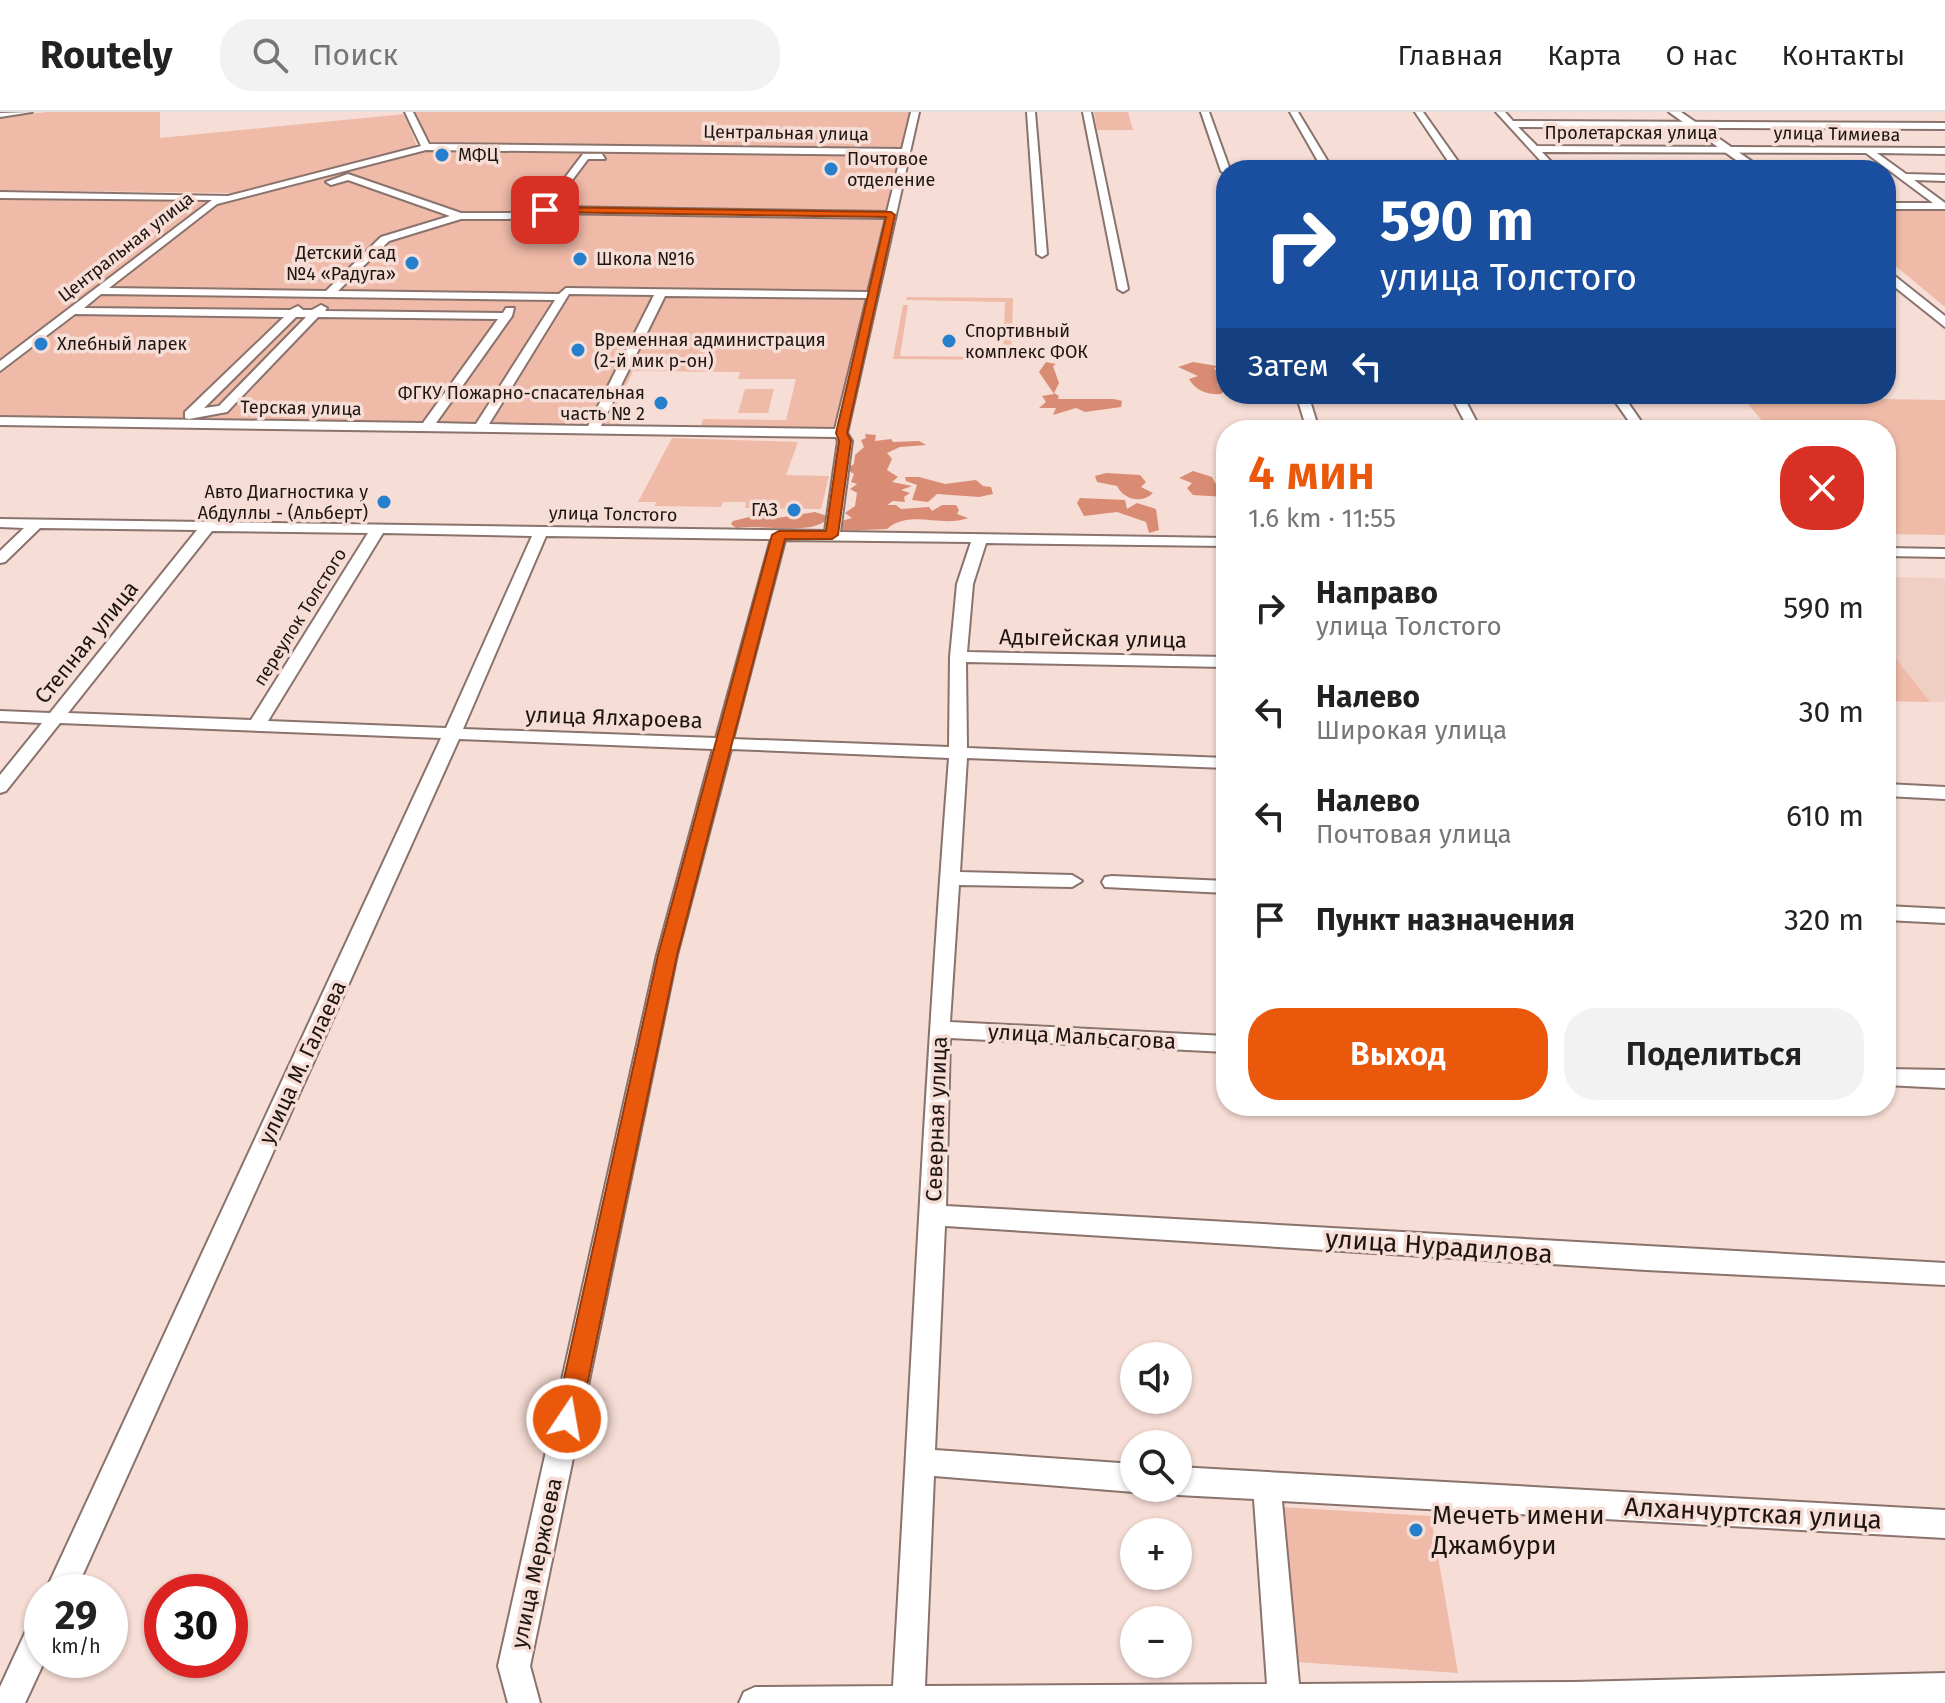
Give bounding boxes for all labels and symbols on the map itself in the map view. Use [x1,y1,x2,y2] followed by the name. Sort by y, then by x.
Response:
[703,121,869,145] street label: Центральная улица
[1544,122,1718,144] street label: Пролетарская улица
[1773,122,1901,146] street label: улица Тимиева
[458,144,499,166] place label: МФЦ
[433,146,451,164] marker: МФЦ
[847,148,935,191] place label: Почтовое отделение
[822,160,840,178] marker: Почтовое отделение
[511,176,579,244] pin
[54,187,198,307] street label: Центральная улица
[286,242,396,285] place label: Детский сад №4 «Радуга»
[596,248,695,270] place label: Школа №16
[571,250,589,268] marker: Школа №16
[403,254,421,272] marker: Детский сад №4 «Радуга»
[965,320,1088,363] place label: Спортивный комплекс ФОК
[594,329,826,372] place label: Временная администрация (2-й мик р-он)
[940,332,958,350] marker: Спортивный комплекс ФОК
[57,333,187,355] place label: Хлебный ларек
[32,335,50,353] marker: Хлебный ларек
[569,341,587,359] marker: Временная администрация (2-й мик р-он)
[398,382,645,425] place label: ФГКУ Пожарно-спасательная часть № 2
[652,394,670,412] marker: ФГКУ Пожарно-спасательная часть № 2
[240,396,362,420] street label: Терская улица
[198,481,368,524] place label: Авто Диагностика у Абдуллы - (Альберт)
[375,493,393,511] marker: Авто Диагностика у Абдуллы - (Альберт)
[751,499,778,521] place label: ГАЗ
[785,501,803,519] marker: ГАЗ
[549,502,677,526] street label: улица Толстого
[249,544,351,690] street label: переулок Толстого
[29,576,144,709] street label: Степная улица
[999,623,1187,654] street label: Адыгейская улица
[525,701,703,734] street label: улица Ялхароева
[253,976,352,1148] street label: улица М. Галаева
[987,1018,1177,1055] street label: улица Мальсагова
[920,1036,953,1202] street label: Северная улица
[1324,1223,1554,1270] street label: улица Нурадилова
[525,1377,609,1461] position arrow
[505,1475,568,1651] street label: улица Мержоева
[1623,1491,1883,1536] street label: Алханчуртская улица
[1431,1500,1605,1561] place label: Мечеть имени Джамбури
[1407,1521,1425,1539] marker: Мечеть имени Джамбури
[144,1574,248,1678] speed limit sign: 30

